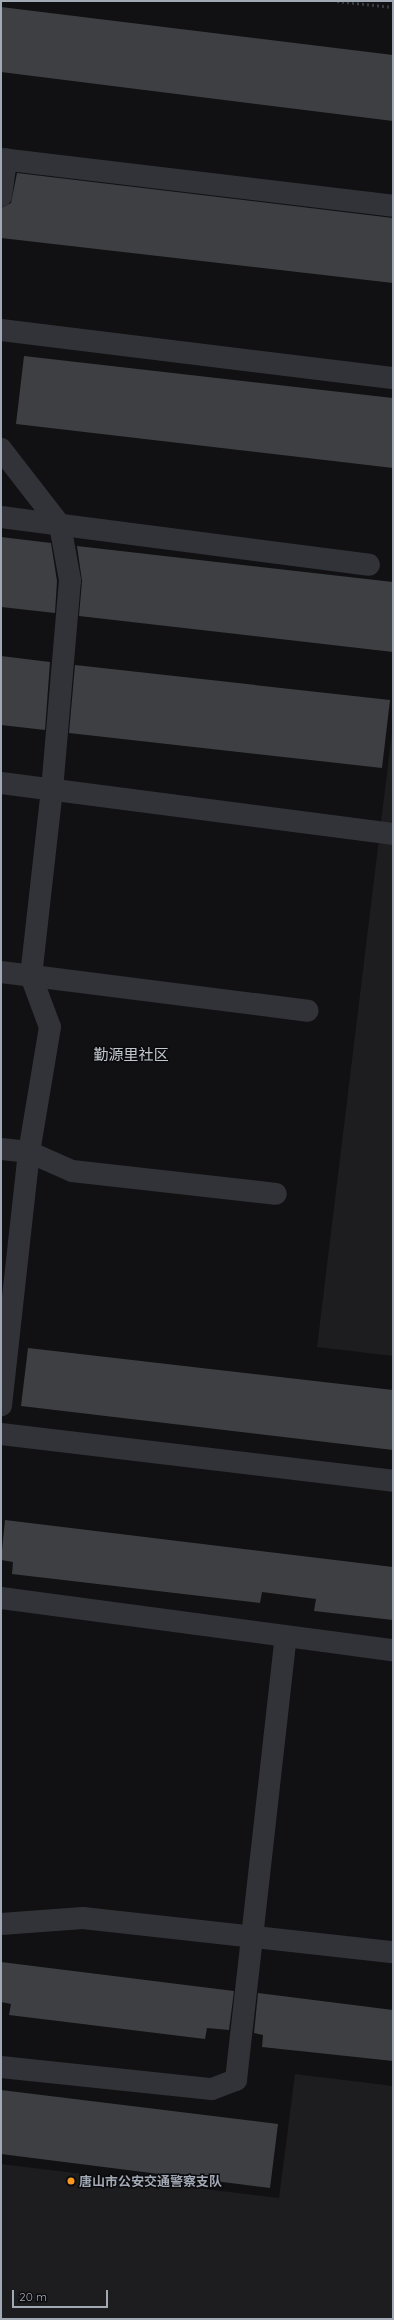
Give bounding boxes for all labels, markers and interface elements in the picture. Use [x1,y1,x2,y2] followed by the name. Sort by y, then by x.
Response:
[94,1046,168,1064] district label: 勤源里社区
[79,2173,222,2189] place label: 唐山市公安交通警察支队
[66,2176,76,2186] marker: 唐山市公安交通警察支队
[14,2282,110,2308] scale bar
[19,2289,47,2304] text: 20 m

